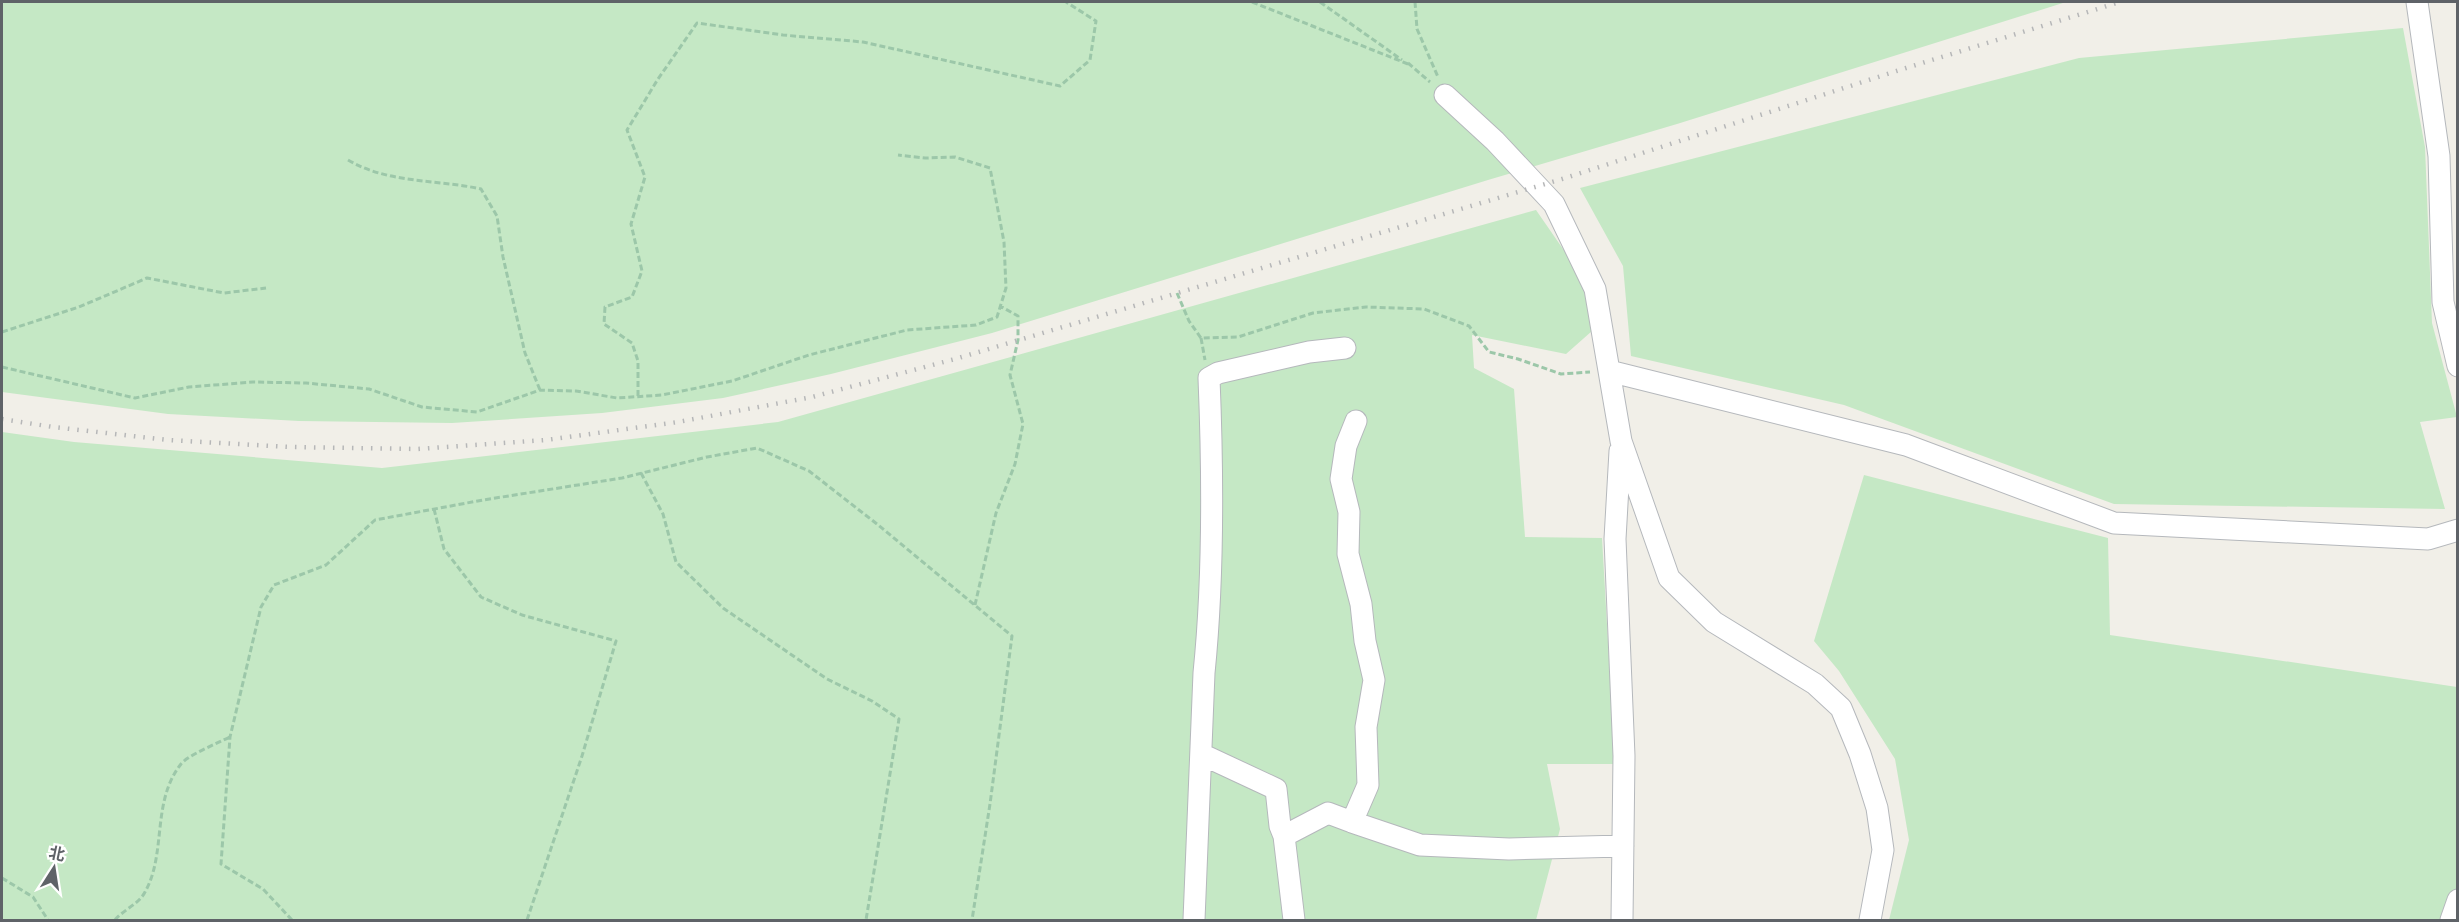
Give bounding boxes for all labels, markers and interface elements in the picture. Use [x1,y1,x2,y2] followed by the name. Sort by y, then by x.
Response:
[24,838,84,898] north arrow
[47,842,67,866] text: 北

